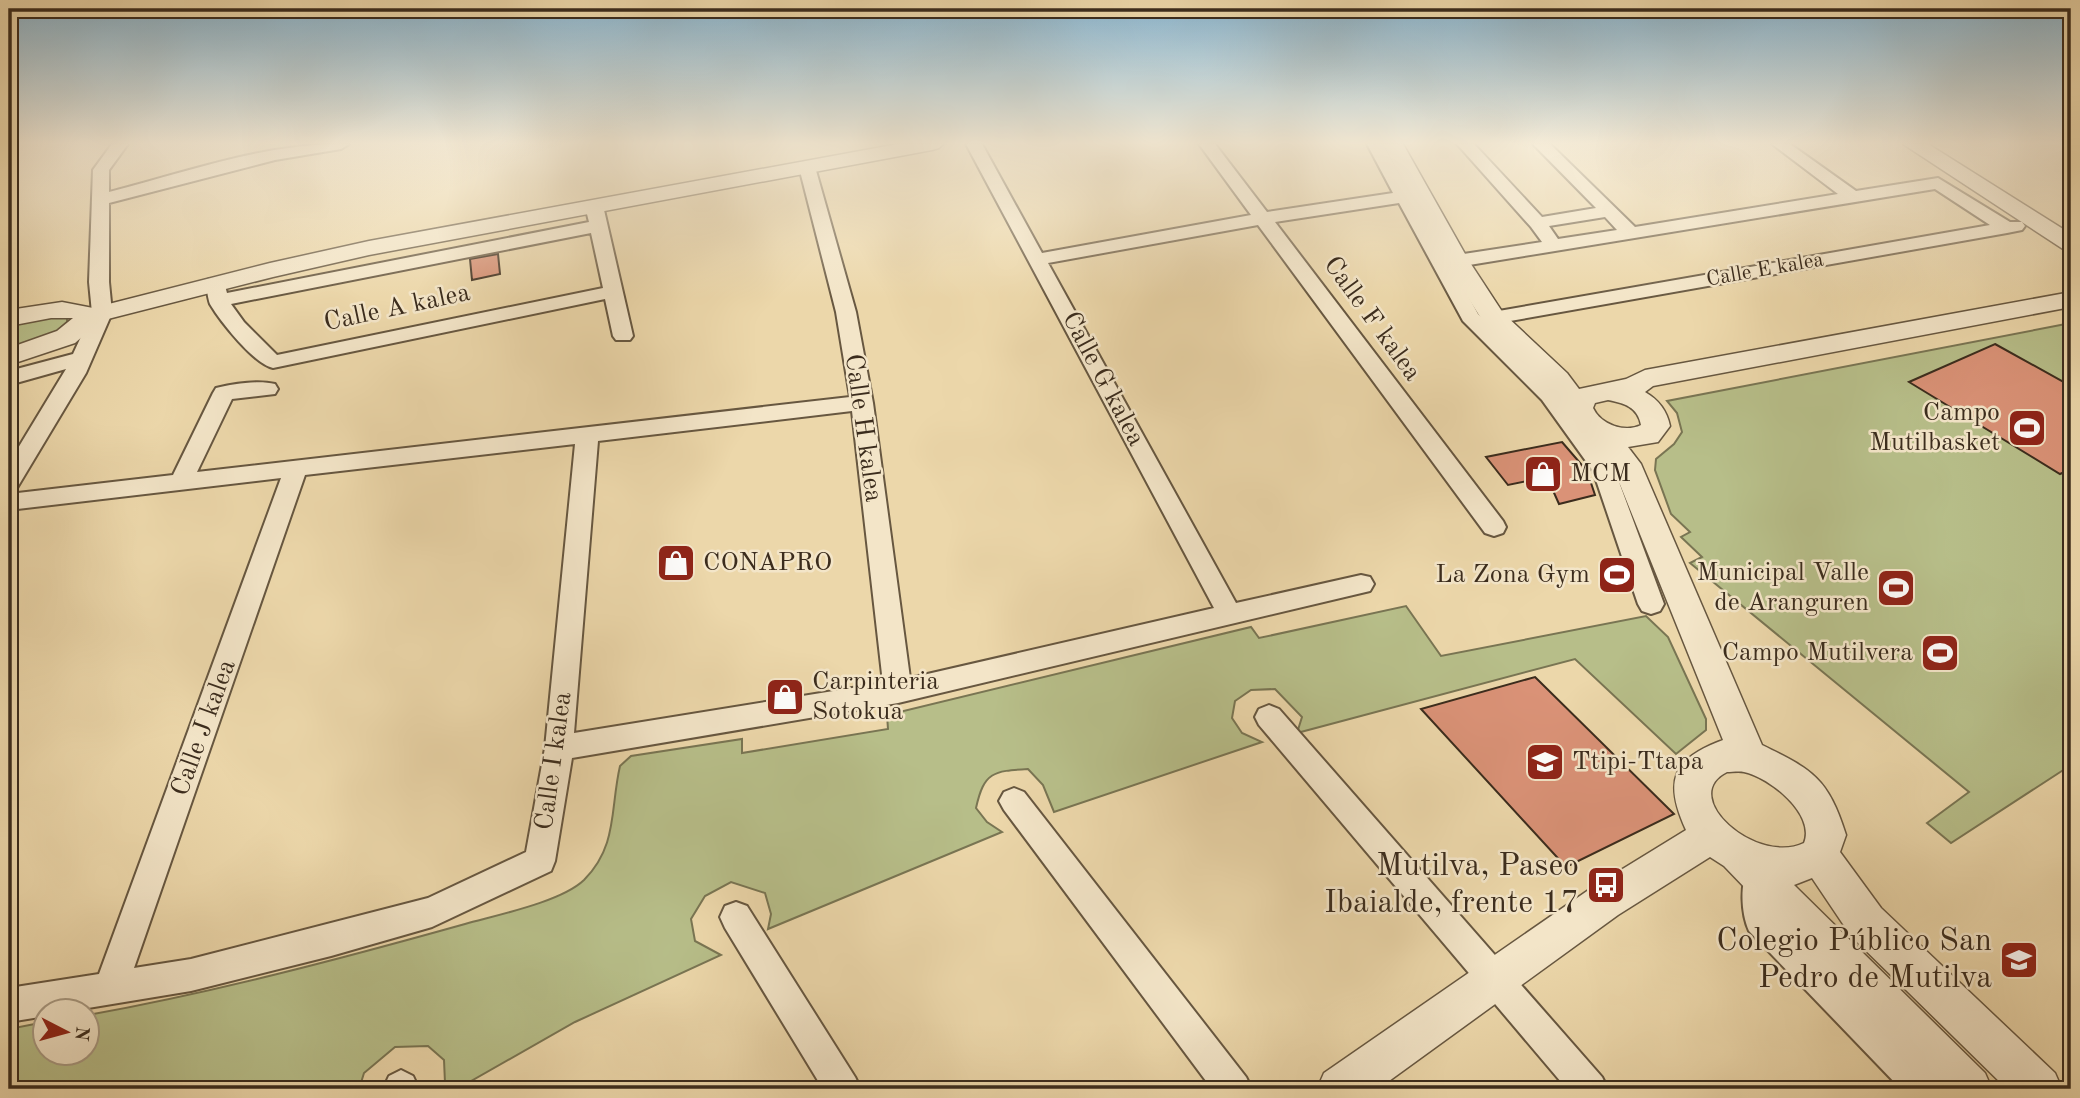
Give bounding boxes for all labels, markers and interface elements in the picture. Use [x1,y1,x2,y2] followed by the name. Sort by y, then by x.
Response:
[1705,249,1825,291] street label: Calle E kalea
[1318,252,1426,386] street label: Calle F kalea
[321,280,473,336] street label: Calle A kalea
[1057,308,1149,450] street label: Calle G kalea
[840,352,886,504] street label: Calle H kalea
[1869,400,2000,456] place label: Campo Mutilbasket
[2006,407,2048,449] sports icon: Campo Mutilbasket
[1522,453,1564,495] shop icon: MCM
[1570,461,1631,487] place label: MCM
[655,542,697,584] shop icon: CONAPRO
[703,550,832,576] place label: CONAPRO
[1596,554,1638,596] sports icon: La Zona Gym
[1696,560,1869,616] place label: Municipal Valle de Aranguren
[1435,562,1590,588] place label: La Zona Gym
[1875,567,1917,609] sports icon: Municipal Valle de Aranguren
[1919,632,1961,674] sports icon: Campo Mutilvera
[1722,640,1913,666] place label: Campo Mutilvera
[167,656,241,800] street label: Calle J kalea
[812,669,939,725] place label: Carpinteria Sotokua
[764,676,806,718] shop icon: Carpinteria Sotokua
[531,690,577,832] street label: Calle I kalea
[1524,741,1566,783] school or university icon: Ttipi-Ttapa
[1572,749,1704,775] place label: Ttipi-Ttapa
[1324,851,1579,920] place label: Mutilva, Paseo Ibaialde, frente 17
[1585,864,1627,906] bus stop icon: Mutilva, Paseo Ibaialde, frente 17
[1716,926,1992,995] place label: Colegio Público San Pedro de Mutilva
[1998,939,2040,981] school or university icon: Colegio Público San Pedro de Mutilva
[32,996,102,1066] north arrow
[70,1025,91,1042] text: N

